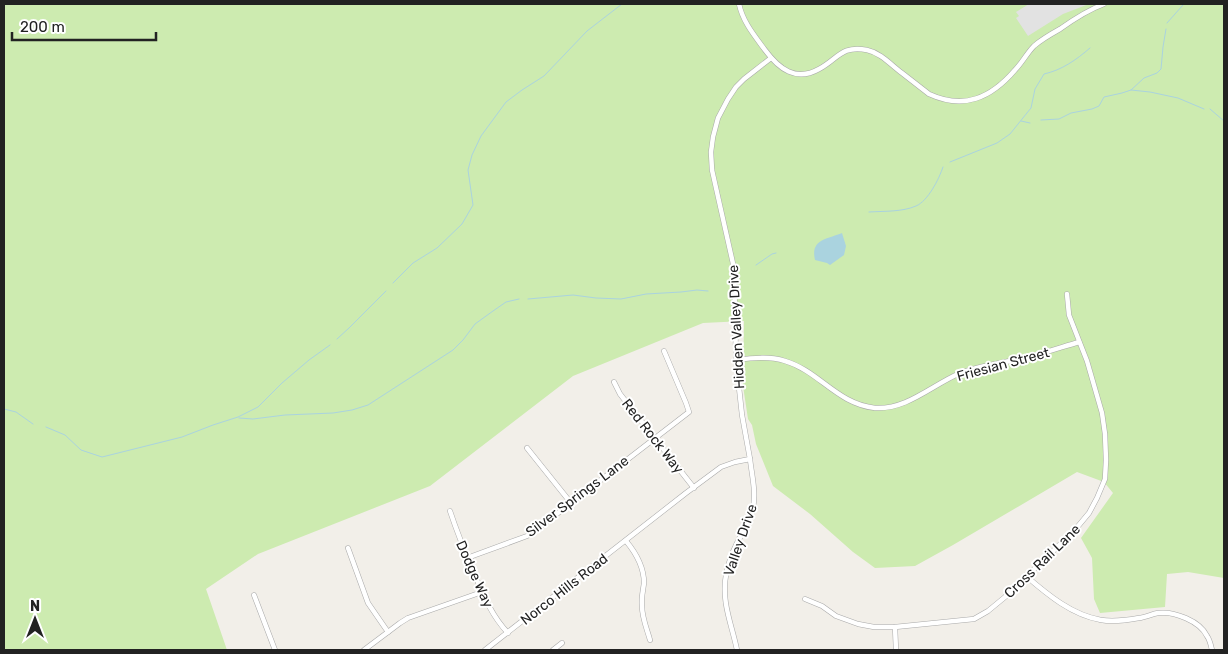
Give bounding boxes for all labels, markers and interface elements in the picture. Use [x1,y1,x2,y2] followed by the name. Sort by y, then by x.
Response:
[12,10,156,42] scale bar
[20,18,65,36] text: 200 m
[725,264,748,390] street label: Hidden Valley Drive
[955,344,1052,385] street label: Friesian Street
[618,396,687,477] street label: Red Rock Way
[523,452,632,541] street label: Silver Springs Lane
[720,502,761,578] street label: Valley Drive
[1001,521,1084,602] street label: Cross Rail Lane
[452,538,497,611] street label: Dodge Way
[517,550,611,629] street label: Norco Hills Road
[10,594,60,644] north arrow
[30,598,40,615] text: N

